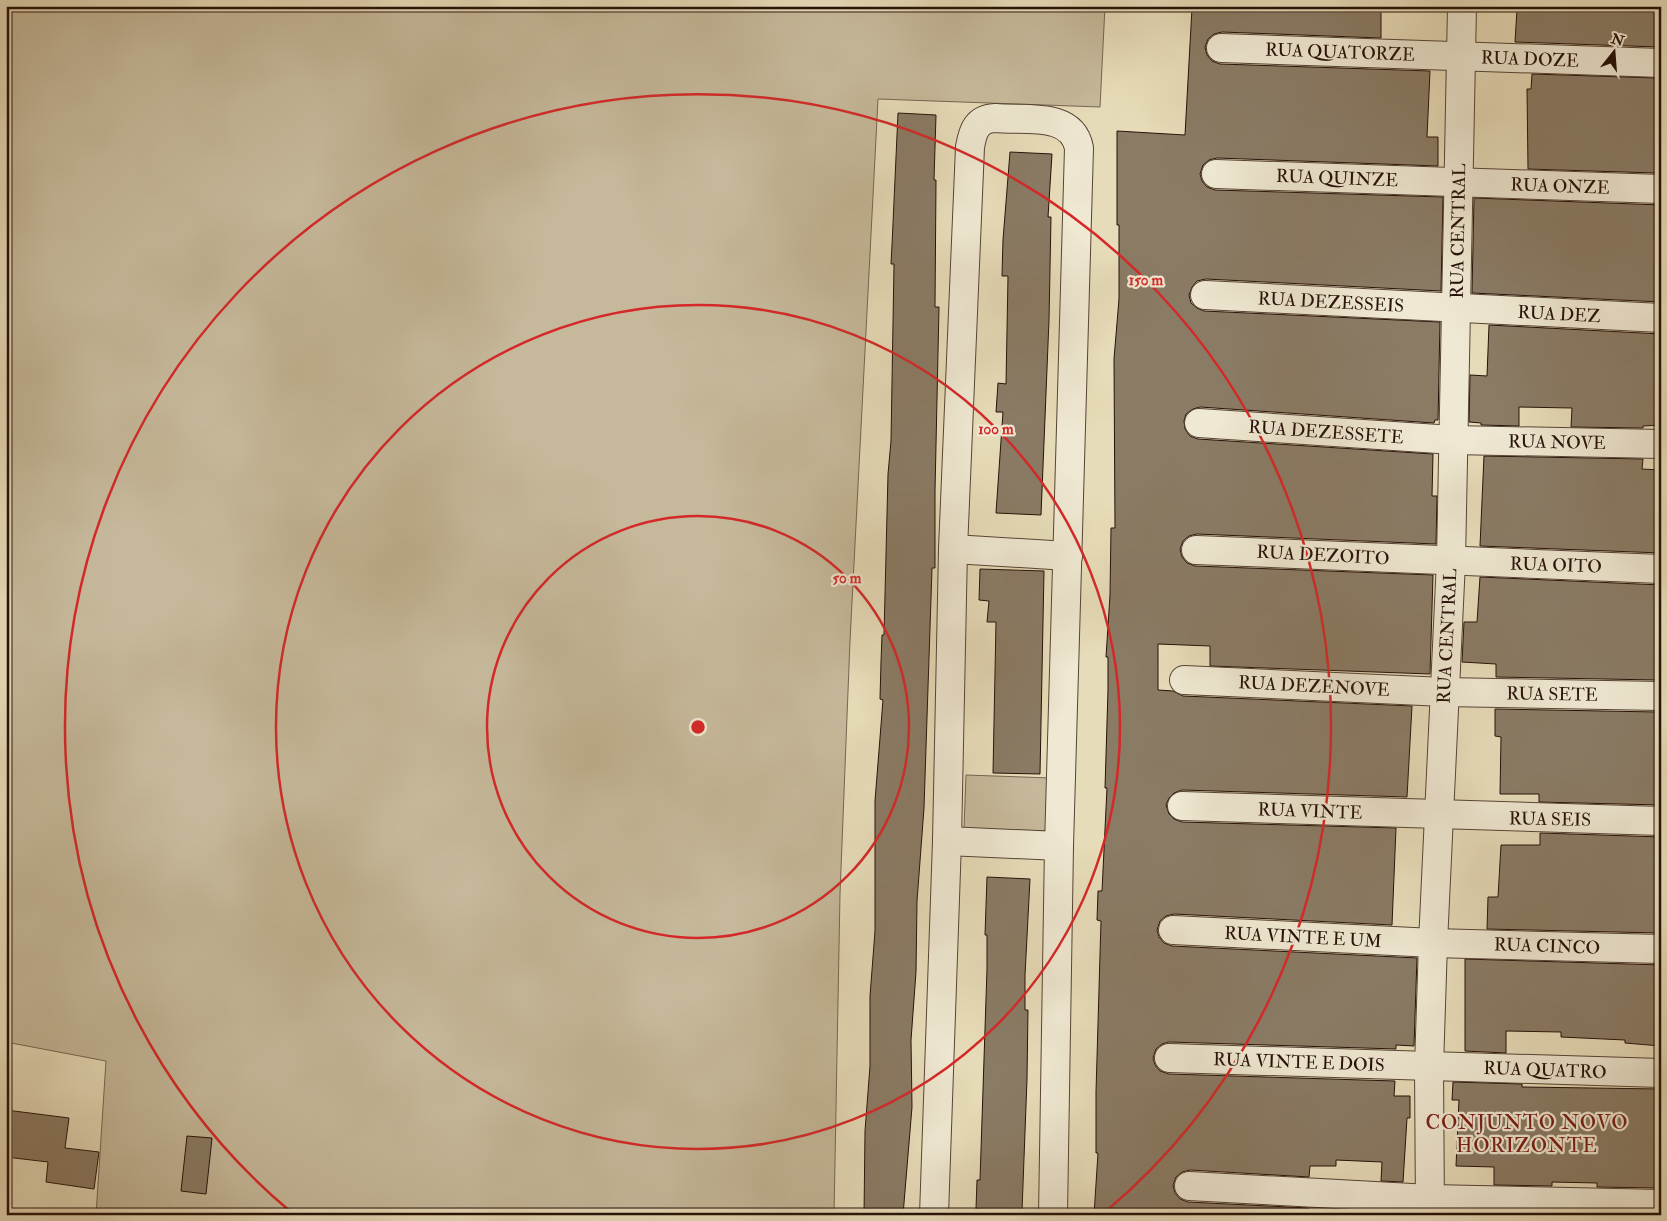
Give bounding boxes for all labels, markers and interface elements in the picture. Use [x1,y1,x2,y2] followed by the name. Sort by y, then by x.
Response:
[1590,28,1640,78] north arrow
[1608,30,1627,50] text: N
[1265,38,1415,67] street label: RUA QUATORZE
[1481,46,1579,73] street label: RUA DOZE
[1446,163,1471,299] street label: RUA CENTRAL
[1276,165,1398,192] street label: RUA QUINZE
[1510,173,1610,200] street label: RUA ONZE
[1129,271,1163,290] text: 150 m
[1257,287,1405,318] street label: RUA DEZESSEIS
[1517,301,1601,328] street label: RUA DEZ
[1248,416,1404,449] street label: RUA DEZESSETE
[978,420,1014,439] text: 100 m
[1508,430,1606,455] street label: RUA NOVE
[1256,541,1390,570] street label: RUA DEZOITO
[1510,552,1602,579] street label: RUA OITO
[1432,568,1463,704] street label: RUA CENTRAL
[833,569,862,588] text: 50 m
[1238,671,1390,702] street label: RUA DEZENOVE
[1506,682,1598,707] street label: RUA SETE
[689,718,707,736] centre of rings
[1257,798,1363,825] street label: RUA VINTE
[1509,807,1591,832] street label: RUA SEIS
[1224,922,1382,953] street label: RUA VINTE E UM
[1493,933,1601,960] street label: RUA CINCO
[1213,1048,1385,1077] street label: RUA VINTE E DOIS
[1483,1057,1607,1084] street label: RUA QUATRO
[1425,1110,1629,1158] district label: CONJUNTO NOVO HORIZONTE

